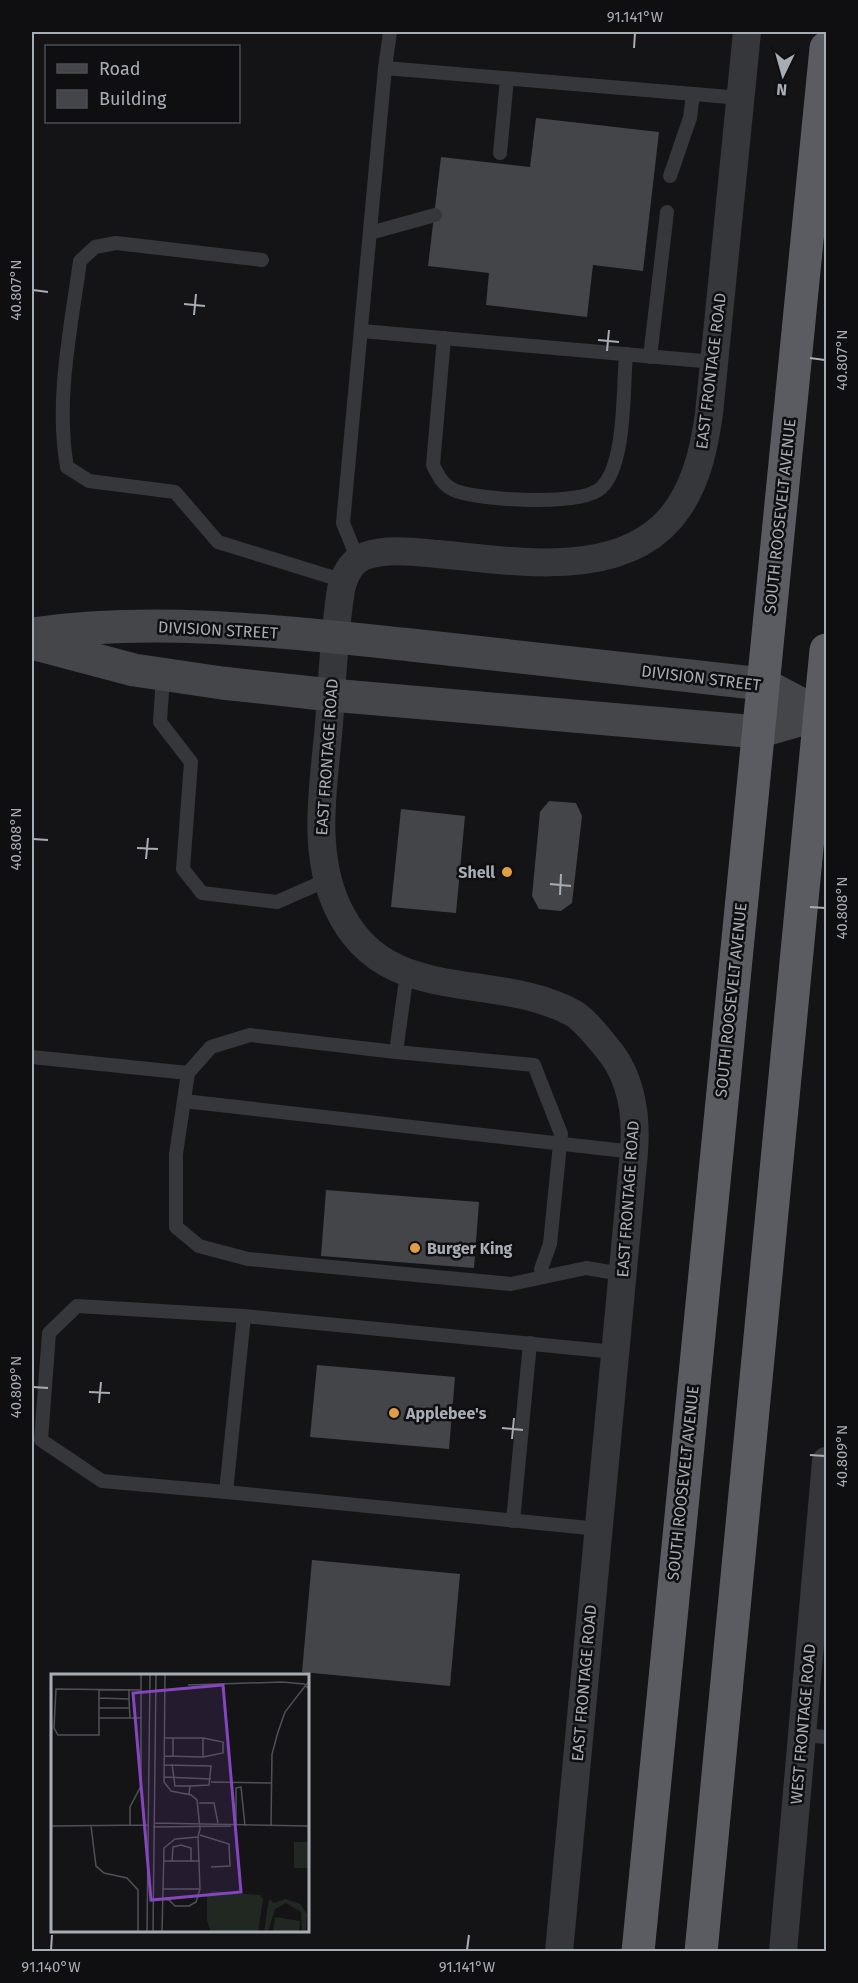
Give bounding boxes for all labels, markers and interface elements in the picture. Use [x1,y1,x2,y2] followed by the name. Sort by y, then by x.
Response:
[607,8,664,26] text: 91.141°W
[45,45,240,123] legend
[753,45,813,105] north arrow
[99,58,141,80] text: Road
[776,80,788,99] text: N
[99,88,167,110] text: Building
[7,259,25,321] text: 40.807°N
[692,292,730,450] street label: EAST FRONTAGE ROAD
[833,329,851,391] text: 40.807°N
[760,418,800,614] street label: SOUTH ROOSEVELT AVENUE
[158,617,279,643] street label: DIVISION STREET
[640,661,762,695] street label: DIVISION STREET
[312,678,342,836] street label: EAST FRONTAGE ROAD
[7,808,25,870] text: 40.808°N
[458,863,495,882] place label: Shell
[500,865,514,879] marker: Shell
[833,877,851,939] text: 40.808°N
[711,902,751,1098] street label: SOUTH ROOSEVELT AVENUE
[613,1120,643,1278] street label: EAST FRONTAGE ROAD
[427,1239,513,1258] place label: Burger King
[408,1241,422,1255] marker: Burger King
[7,1356,25,1418] text: 40.809°N
[663,1385,703,1581] street label: SOUTH ROOSEVELT AVENUE
[405,1404,487,1423] place label: Applebee's
[387,1406,401,1420] marker: Applebee's
[833,1425,851,1487] text: 40.809°N
[568,1604,600,1762] street label: EAST FRONTAGE ROAD
[787,1643,819,1805] street label: WEST FRONTAGE ROAD
[51,1674,309,1932] inset map
[21,1958,81,1976] text: 91.140°W
[439,1958,496,1976] text: 91.141°W

